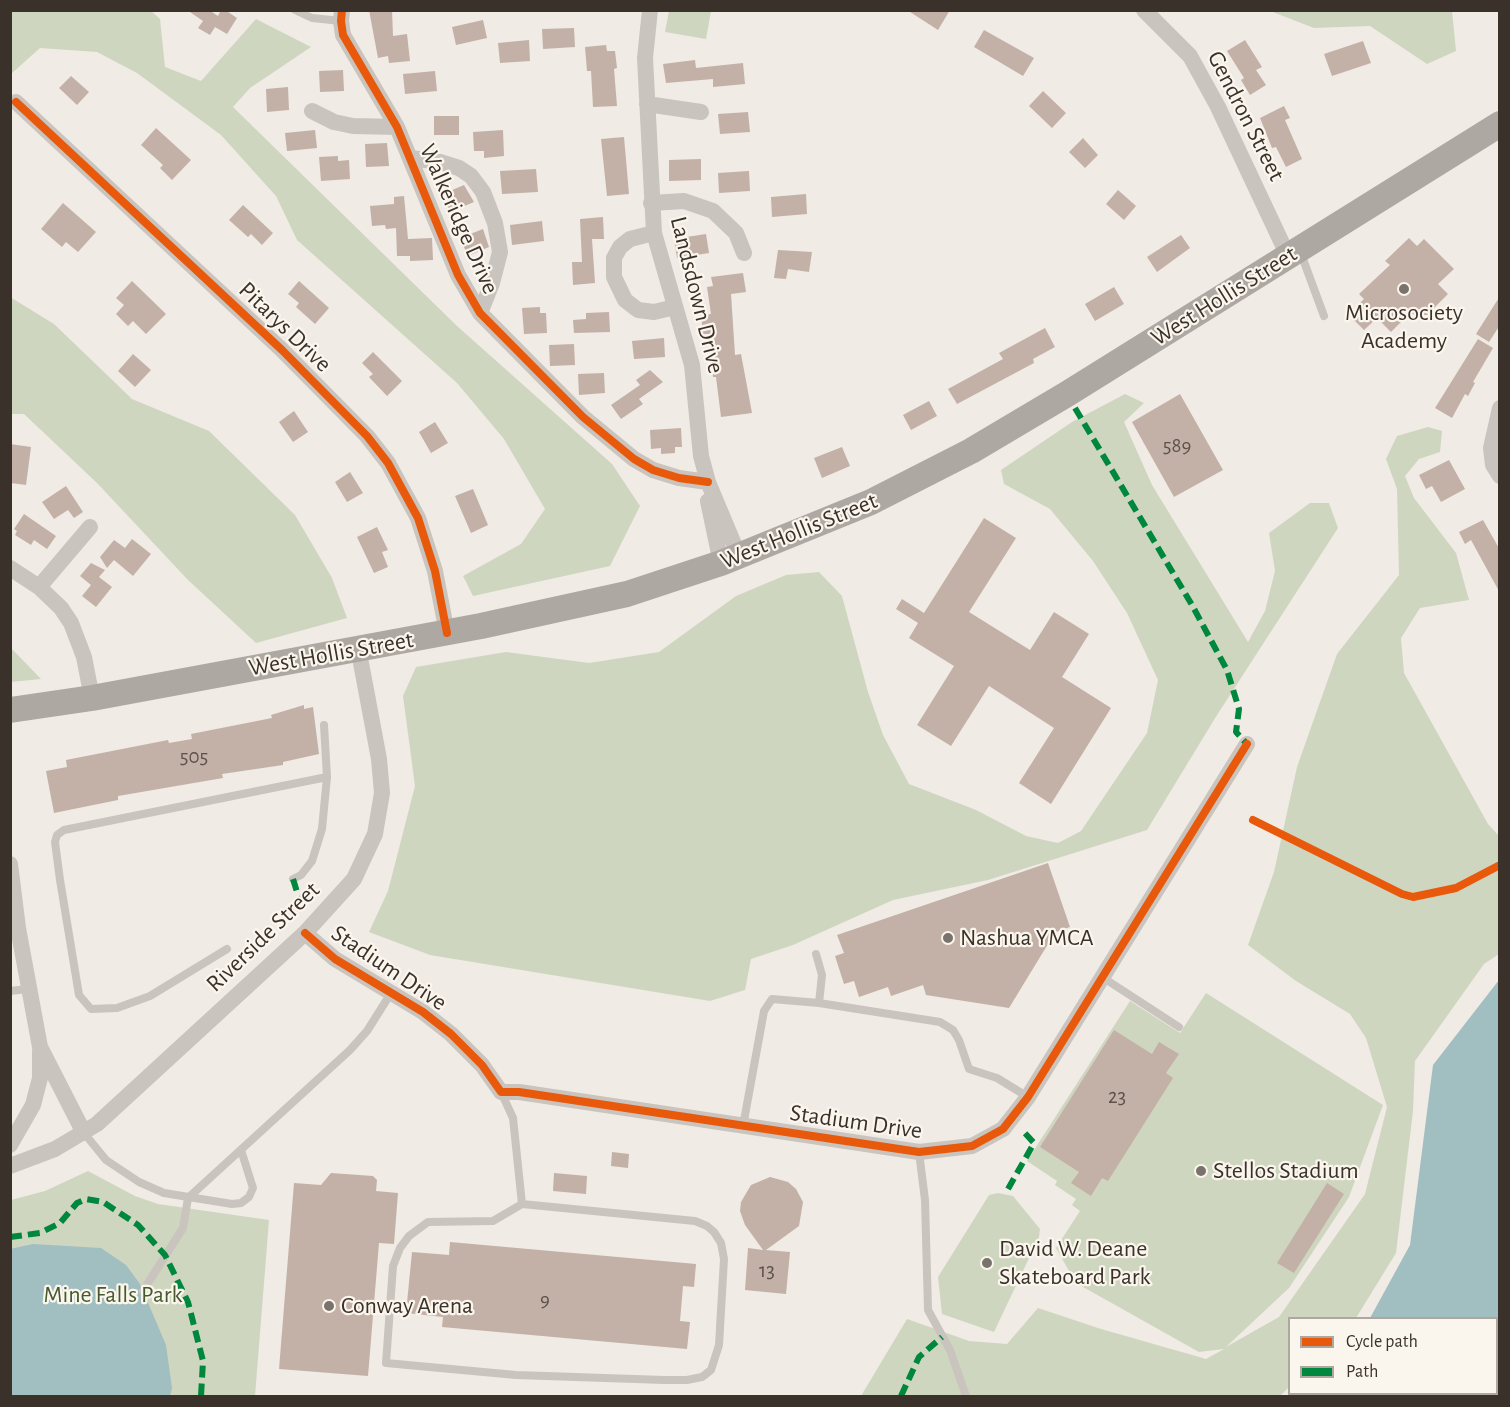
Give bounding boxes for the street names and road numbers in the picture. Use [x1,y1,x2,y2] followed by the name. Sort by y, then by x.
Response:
[1201,46,1291,186] street label: Gendron Street
[413,139,505,299] street label: Walkeridge Drive
[664,213,730,377] street label: Landsdown Drive
[1146,240,1302,352] street label: West Hollis Street
[233,276,337,378] street label: Pitarys Drive
[716,486,882,576] street label: West Hollis Street
[246,625,416,683] street label: West Hollis Street
[200,876,326,998] street label: Riverside Street
[326,919,452,1017] street label: Stadium Drive
[788,1098,924,1146] street label: Stadium Drive

